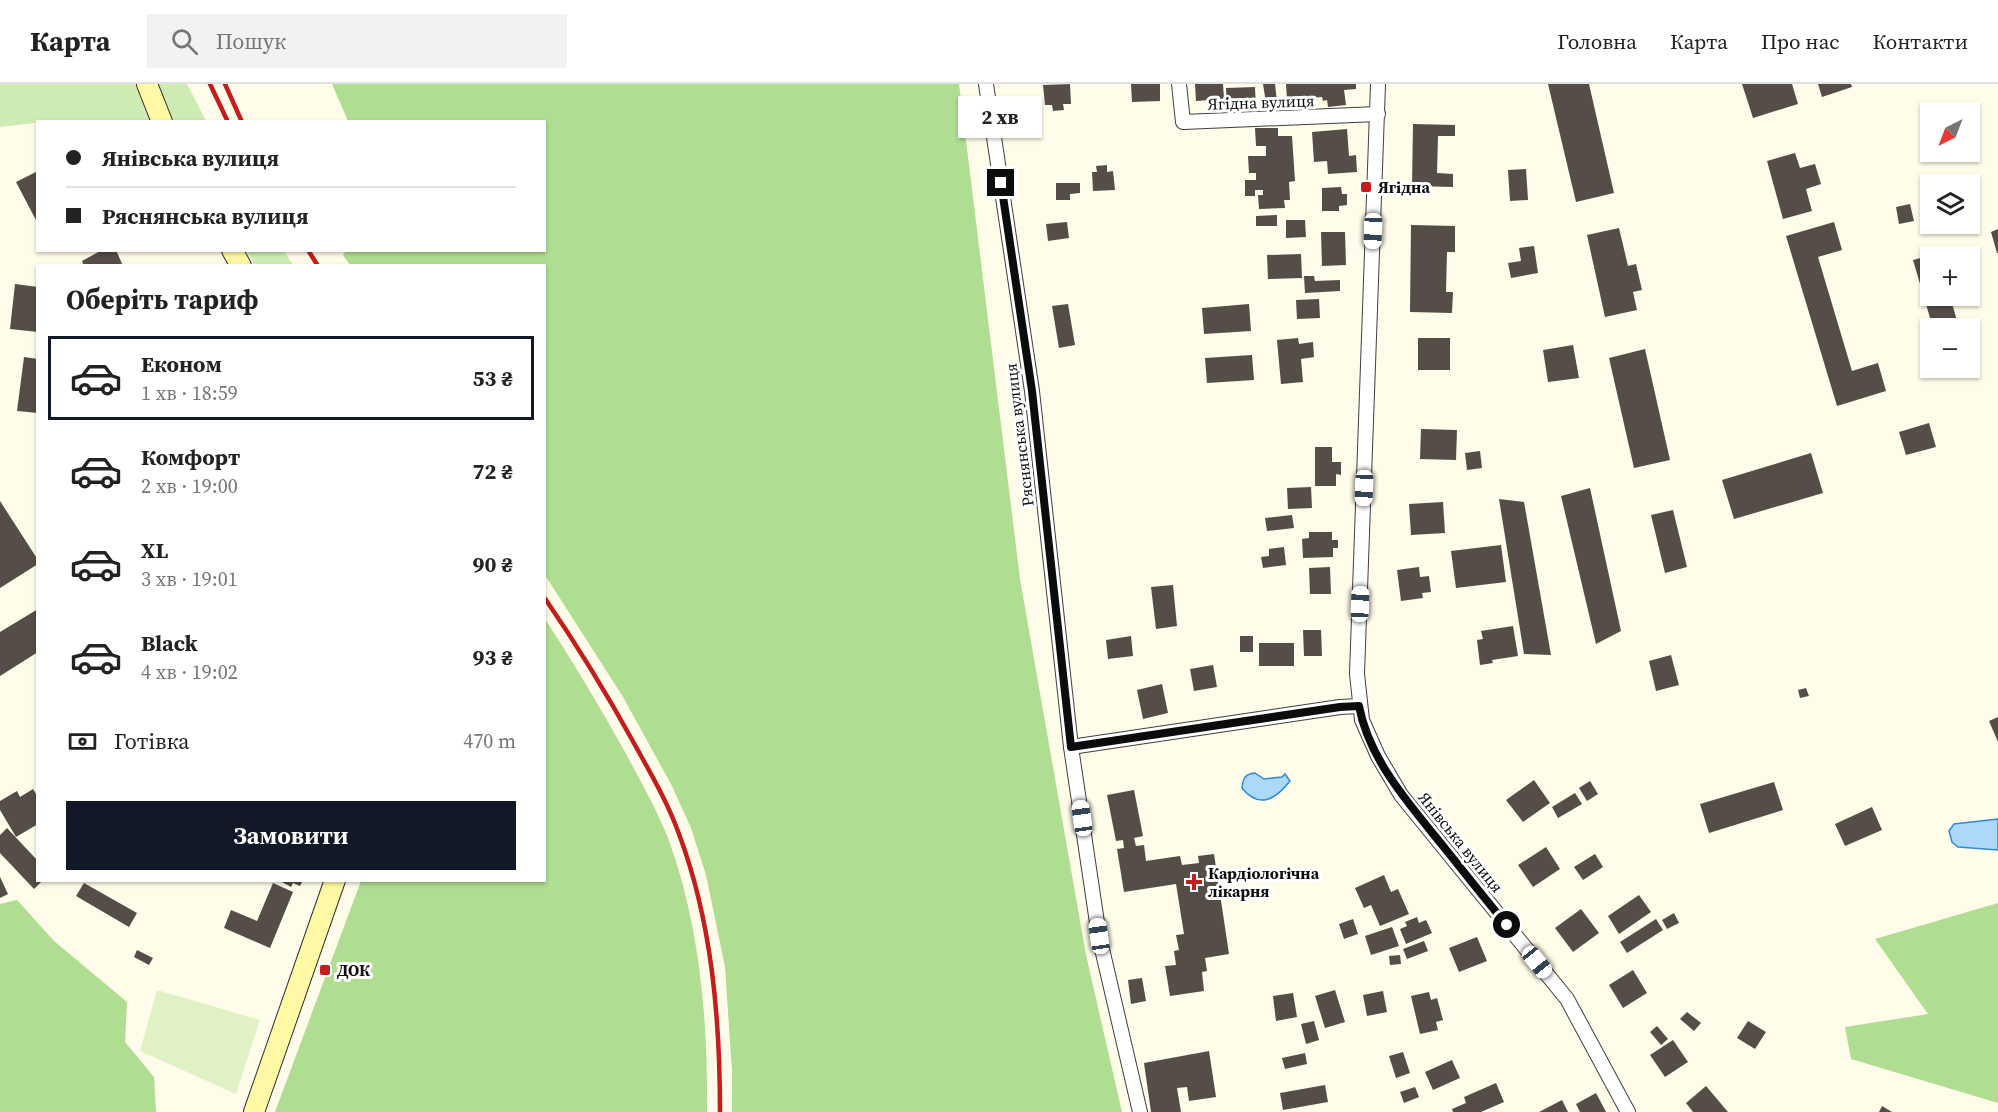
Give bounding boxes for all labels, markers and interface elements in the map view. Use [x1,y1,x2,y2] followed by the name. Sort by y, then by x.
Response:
[147,14,567,68] search box
[30,22,111,60] text: Карта
[168,25,201,58] icon: search
[216,26,286,56] text: Пошук
[1557,27,1637,56] text: Головна
[1670,27,1728,56] text: Карта
[1761,27,1840,56] text: Про нас
[1873,27,1968,56] text: Контакти
[1207,89,1315,115] street label: Ягідна вулиця
[959,96,1043,138] callout: 2 хв
[1920,102,1980,162] north arrow
[1920,102,1980,378] map controls
[981,103,1019,131] text: 2 хв
[102,143,279,173] text: Янівська вулиця
[987,169,1014,196] route end
[1920,174,1980,234] button: layers
[1378,176,1430,198] place label: Ягідна
[1359,180,1373,194] marker: Ягідна
[102,201,309,231] text: Ряснянська вулиця
[1363,213,1383,249] car
[1920,246,1980,306] button: +
[66,281,258,318] text: Оберіть тариф
[1920,318,1980,378] button: −
[141,349,222,379] text: Економ
[69,351,123,405] icon: car
[999,362,1039,508] street label: Ряснянська вулиця
[473,363,513,393] text: 53 ₴
[141,379,238,407] text: 1 хв · 18:59
[141,442,240,472] text: Комфорт
[69,444,123,498] icon: car
[473,456,513,486] text: 72 ₴
[1354,470,1374,506] car
[141,472,238,500] text: 2 хв · 19:00
[141,535,168,565] text: XL
[69,537,123,591] icon: car
[473,549,513,579] text: 90 ₴
[141,565,238,593] text: 3 хв · 19:01
[1350,586,1370,622] car
[141,628,198,658] text: Black
[69,630,123,684] icon: car
[473,642,513,672] text: 93 ₴
[141,658,238,686] text: 4 хв · 19:02
[66,725,99,758] icon: cash
[114,726,189,756] text: Готівка
[463,727,516,755] text: 470 m
[1414,787,1508,897] street label: Янівська вулиця
[1071,799,1093,837] car
[66,801,516,870] button: Замовити
[1208,862,1320,902] place label: Кардіологічна лікарня
[1185,873,1203,891] marker: Кардіологічна лікарня
[1493,911,1520,938] route start
[1088,917,1110,955] car
[1519,942,1555,982] car
[337,959,371,981] place label: ДОК
[318,963,332,977] marker: ДОК

